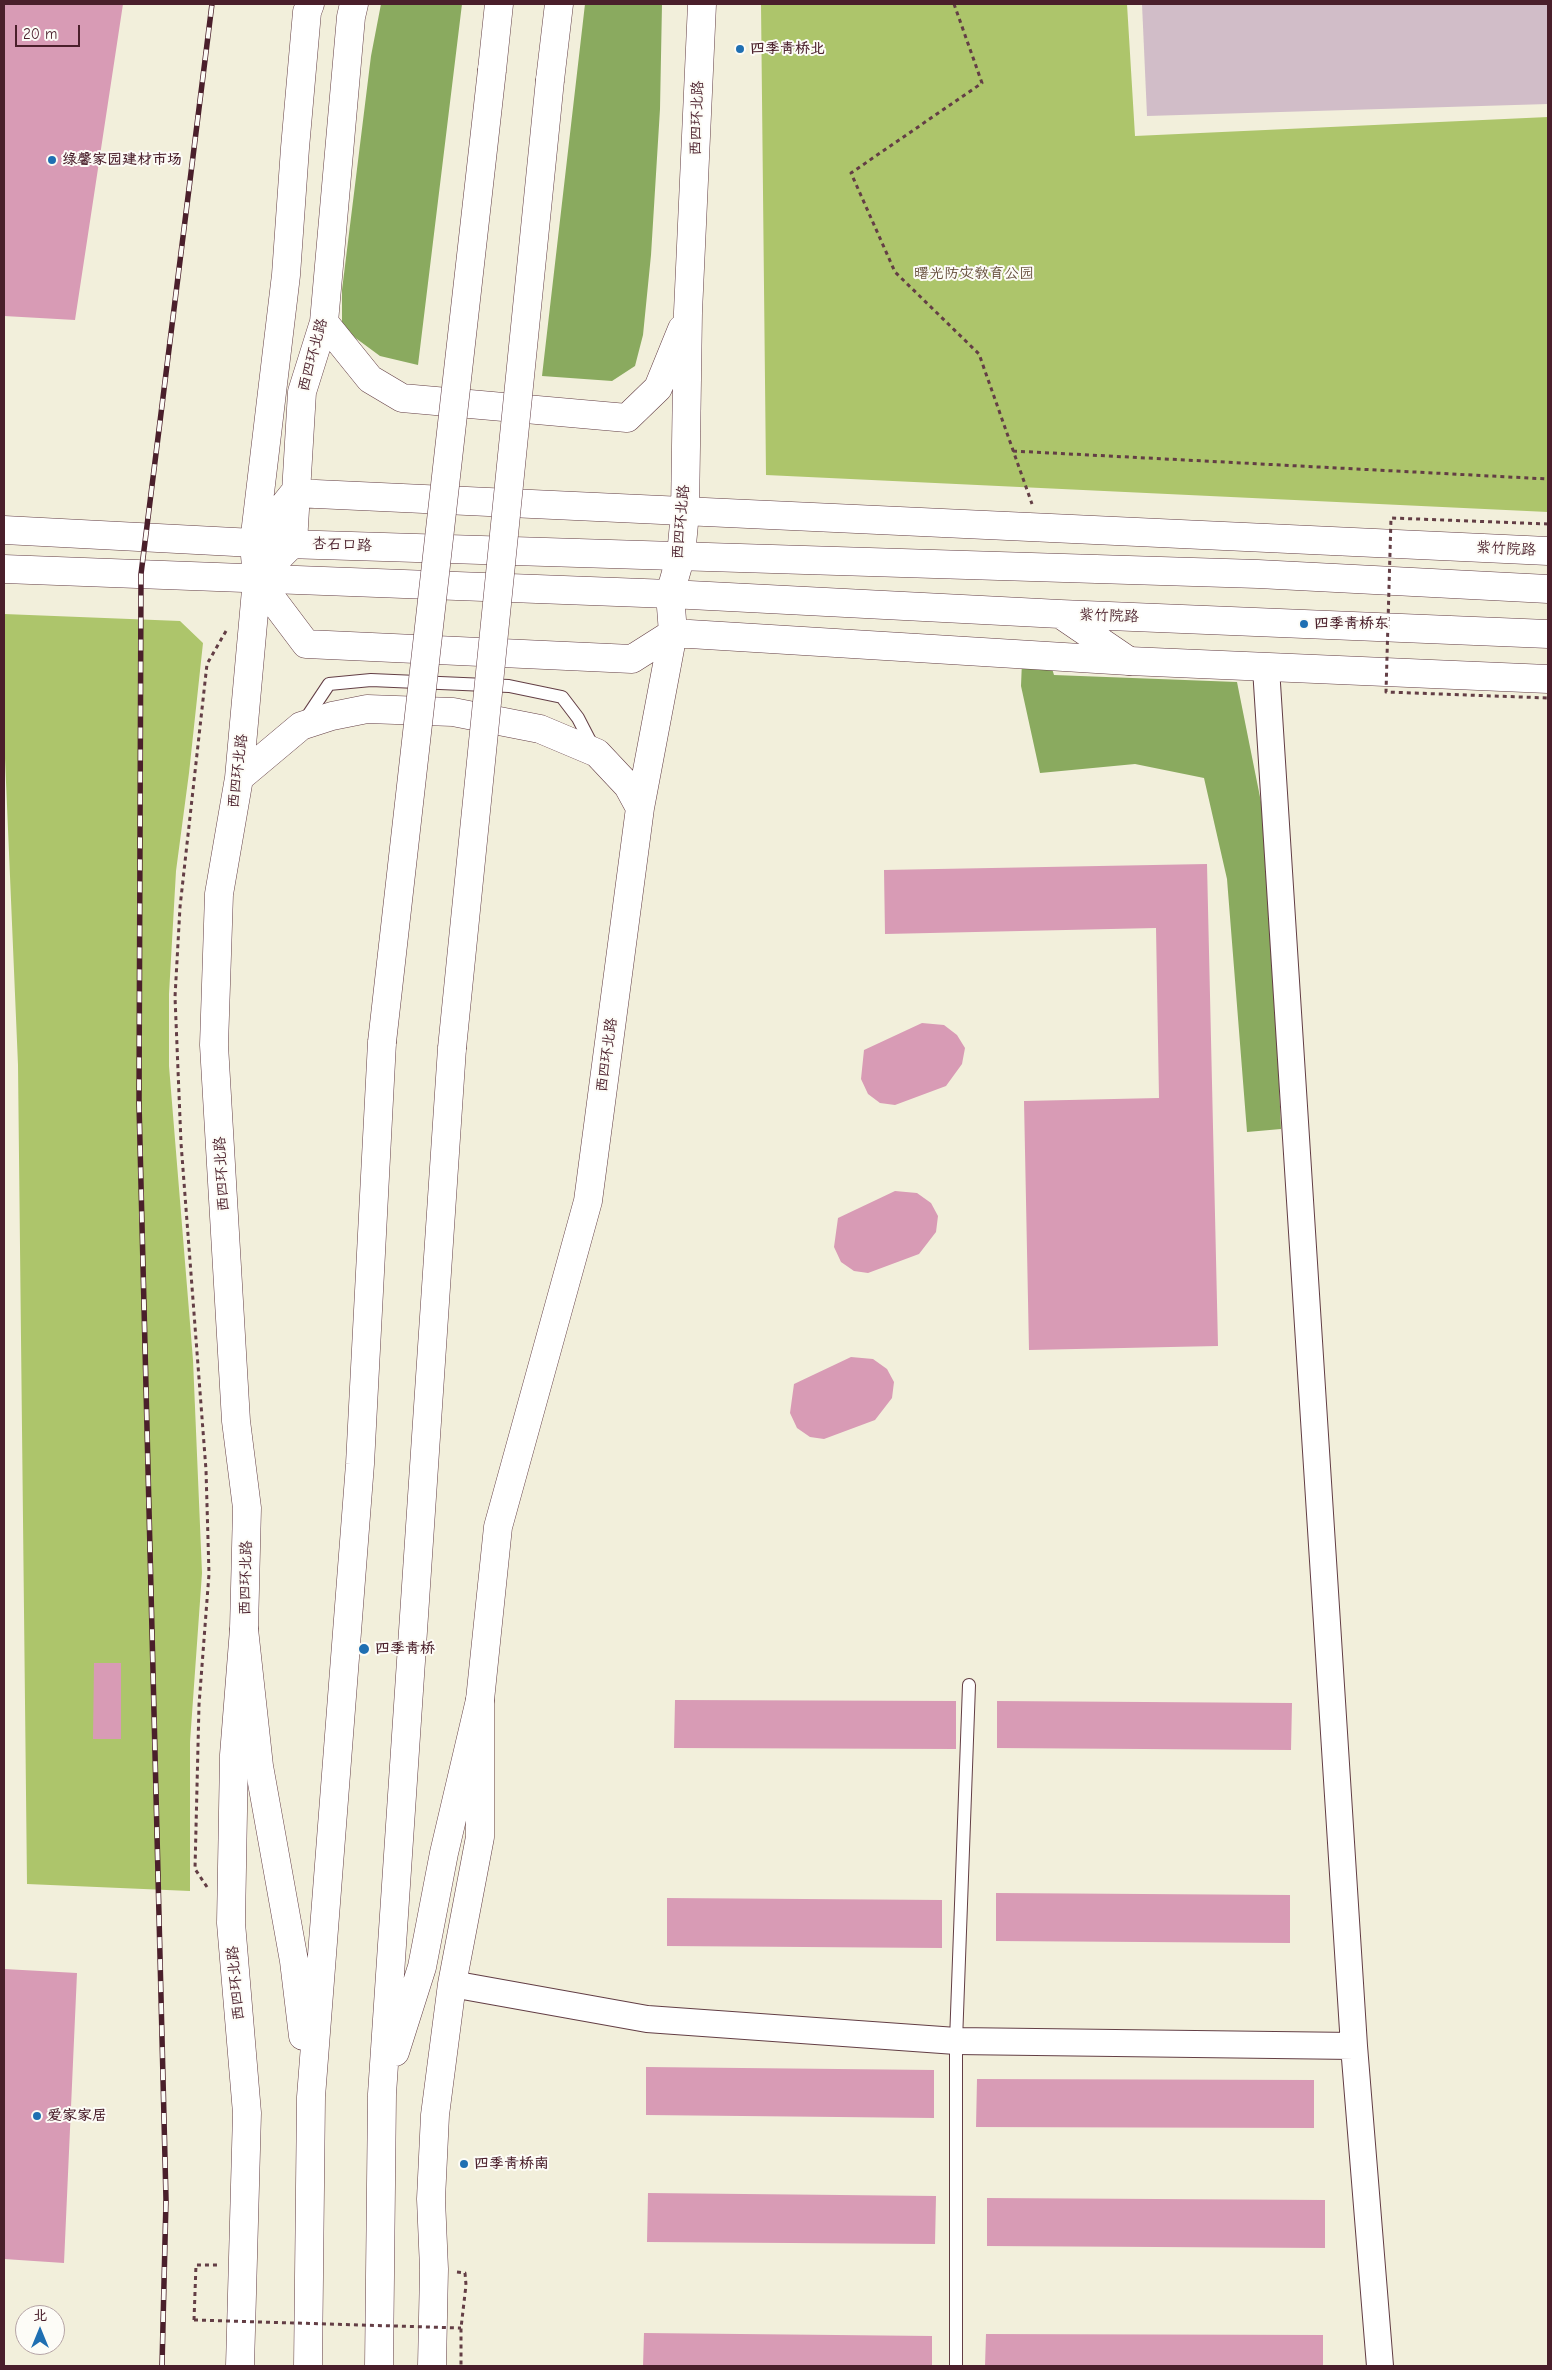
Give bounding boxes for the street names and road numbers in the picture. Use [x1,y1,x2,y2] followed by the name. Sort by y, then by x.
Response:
[687,80,707,156] street label: 西四环北路
[295,316,331,394] street label: 西四环北路
[669,484,693,560] street label: 西四环北路
[312,535,372,555] street label: 杏石口路
[1476,538,1536,560] street label: 紫竹院路
[1079,606,1139,626] street label: 紫竹院路
[224,733,252,809] street label: 西四环北路
[593,1017,621,1093] street label: 西四环北路
[211,1136,233,1212] street label: 西四环北路
[236,1540,256,1616] street label: 西四环北路
[224,1945,248,2021] street label: 西四环北路

